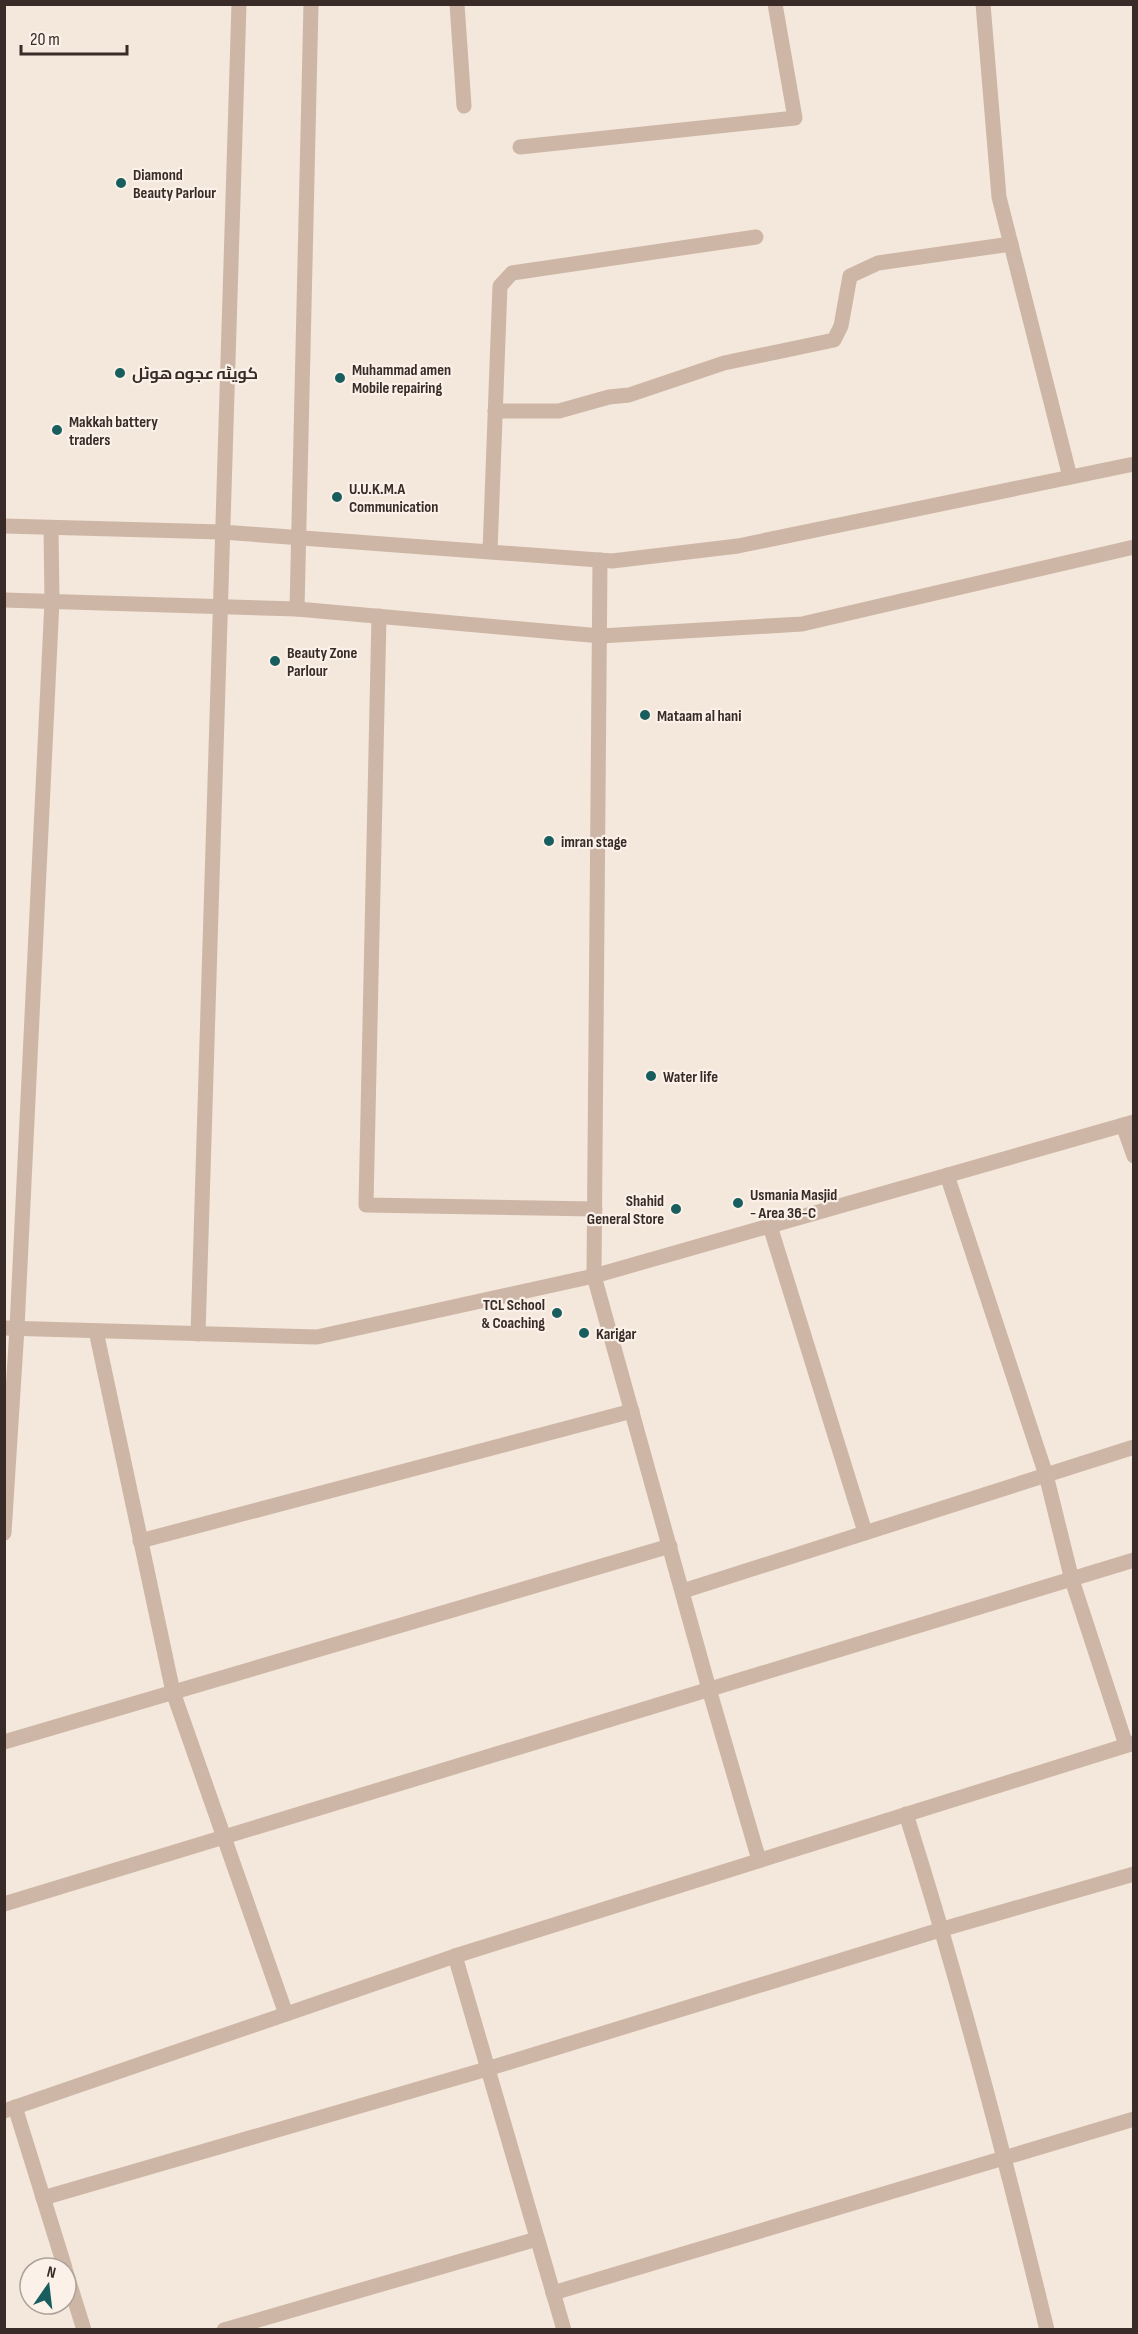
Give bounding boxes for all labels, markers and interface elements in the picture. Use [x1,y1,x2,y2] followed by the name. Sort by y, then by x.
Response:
[21,18,128,56] scale bar
[30,29,60,50] text: 20 m
[133,166,216,203] place label: Diamond Beauty Parlour
[114,176,128,190] marker: Diamond Beauty Parlour
[352,361,451,398] place label: Muhammad amen Mobile repairing
[132,365,258,384] place label: کویٹہ عجوہ ھوٹل
[113,366,127,380] marker: کویٹہ عجوہ ھوٹل
[333,371,347,385] marker: Muhammad amen Mobile repairing
[69,413,158,450] place label: Makkah battery traders
[50,423,64,437] marker: Makkah battery traders
[349,480,438,517] place label: U.U.K.M.A Communication
[330,490,344,504] marker: U.U.K.M.A Communication
[287,644,357,681] place label: Beauty Zone Parlour
[268,654,282,668] marker: Beauty Zone Parlour
[657,707,741,726] place label: Mataam al hani
[638,708,652,722] marker: Mataam al hani
[561,833,627,852] place label: imran stage
[542,834,556,848] marker: imran stage
[663,1068,718,1087] place label: Water life
[644,1069,658,1083] marker: Water life
[750,1186,837,1223] place label: Usmania Masjid - Area 36-C
[587,1192,664,1229] place label: Shahid General Store
[731,1196,745,1210] marker: Usmania Masjid - Area 36-C
[669,1202,683,1216] marker: Shahid General Store
[481,1296,545,1333] place label: TCL School & Coaching
[550,1306,564,1320] marker: TCL School & Coaching
[596,1325,637,1344] place label: Karigar
[577,1326,591,1340] marker: Karigar
[18,2256,78,2316] north arrow
[45,2263,58,2283] text: N

